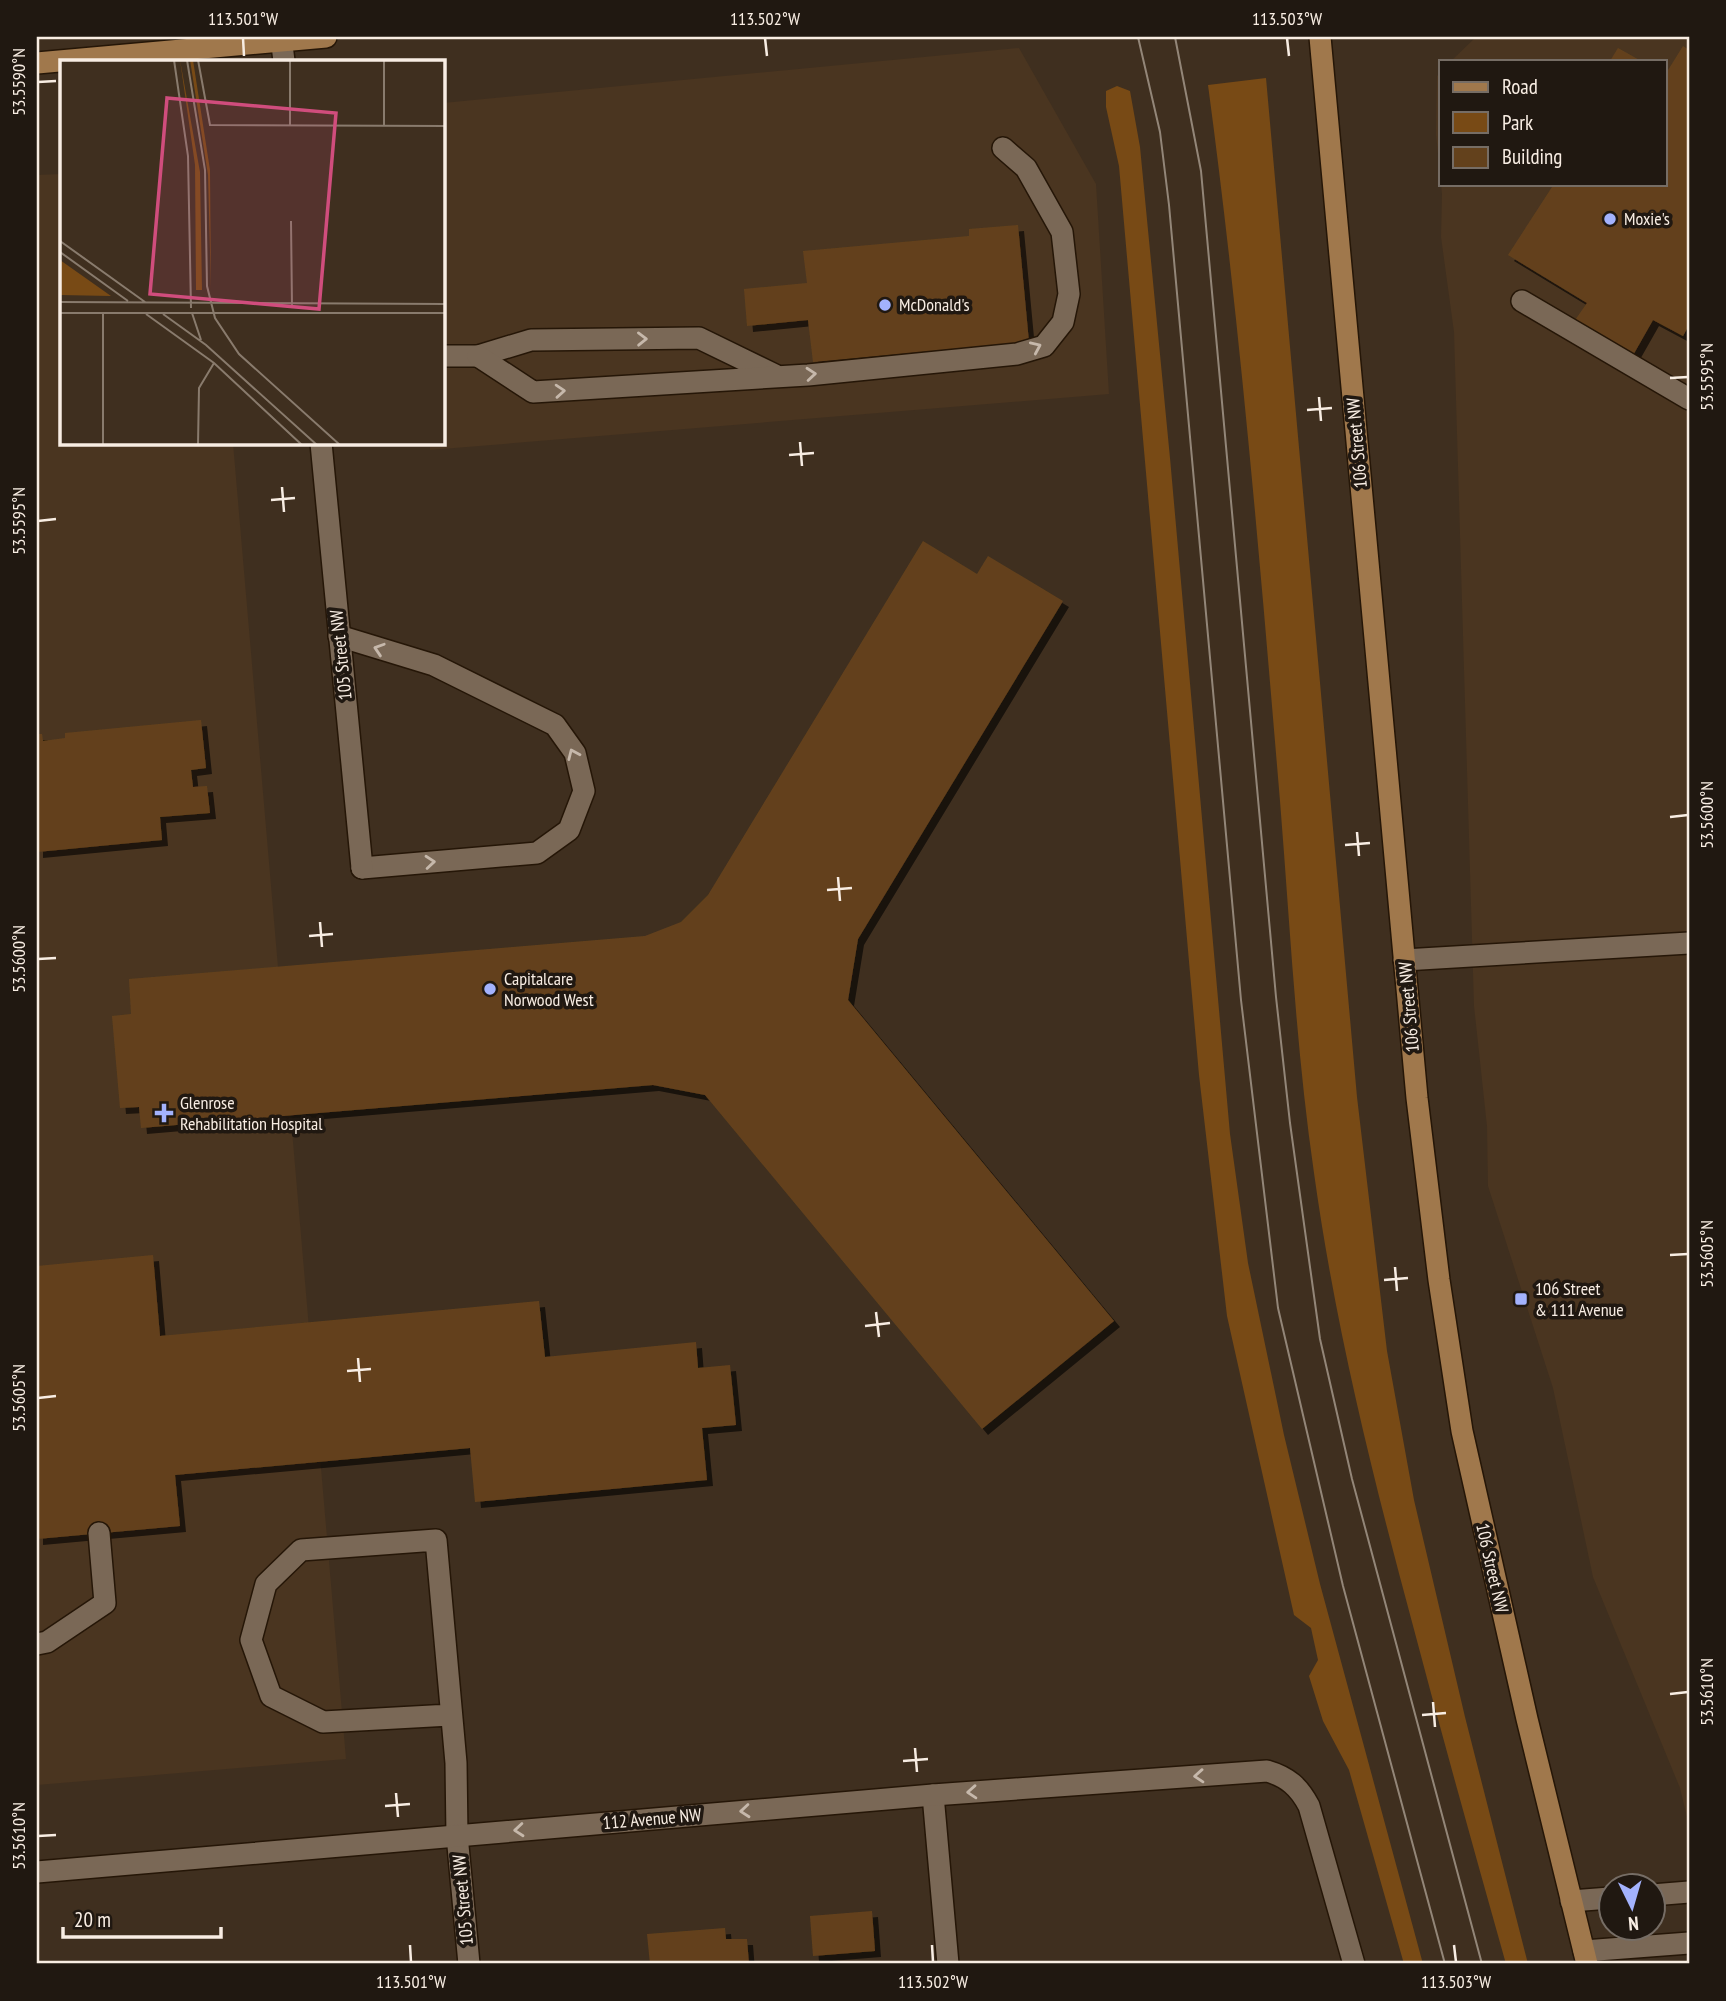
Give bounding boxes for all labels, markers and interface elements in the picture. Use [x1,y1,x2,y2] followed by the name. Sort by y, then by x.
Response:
[208,7,278,30] text: 113.501°W
[730,7,800,30] text: 113.502°W
[1252,7,1322,30] text: 113.503°W
[7,48,30,116] text: 53.5590°N
[60,60,444,444] inset map
[1439,60,1666,186] legend
[1502,73,1538,100] text: Road
[1502,109,1533,136] text: Park
[1502,143,1562,170] text: Building
[1624,207,1670,230] place label: Moxie's
[1602,211,1618,227] marker: Moxie's
[899,293,970,316] place label: McDonald's
[877,297,893,313] marker: McDonald's
[637,331,647,347] one-way arrow
[1029,341,1041,355] one-way arrow
[1695,343,1718,411] text: 53.5595°N
[806,367,817,382] one-way arrow
[554,384,565,399] one-way arrow
[1341,397,1372,489] street label: 106 Street NW
[7,487,30,555] text: 53.5595°N
[324,609,357,701] street label: 105 Street NW
[373,643,386,657] one-way arrow
[567,749,581,761] one-way arrow
[1695,781,1718,849] text: 53.5600°N
[425,855,436,870] one-way arrow
[7,925,30,993] text: 53.5600°N
[1393,961,1424,1053] street label: 106 Street NW
[504,967,594,1011] place label: Capitalcare Norwood West
[482,981,498,997] marker: Capitalcare Norwood West
[180,1091,323,1135] place label: Glenrose Rehabilitation Hospital
[154,1103,174,1123] marker: Glenrose Rehabilitation Hospital
[1695,1220,1718,1288] text: 53.5605°N
[1535,1277,1624,1321] place label: 106 Street & 111 Avenue
[1513,1291,1529,1307] marker: 106 Street & 111 Avenue
[7,1364,30,1432] text: 53.5605°N
[1471,1521,1514,1615] street label: 106 Street NW
[1695,1658,1718,1726] text: 53.5610°N
[1193,1768,1204,1783] one-way arrow
[966,1784,977,1799] one-way arrow
[7,1802,30,1870] text: 53.5610°N
[602,1803,702,1834] street label: 112 Avenue NW
[739,1803,750,1818] one-way arrow
[513,1822,524,1837] one-way arrow
[447,1854,478,1946] street label: 105 Street NW
[1596,1871,1666,1941] north arrow
[63,1896,220,1940] scale bar
[74,1906,111,1933] text: 20 m
[1627,1912,1640,1936] text: N
[376,1970,446,1993] text: 113.501°W
[898,1970,968,1993] text: 113.502°W
[1421,1970,1491,1993] text: 113.503°W

